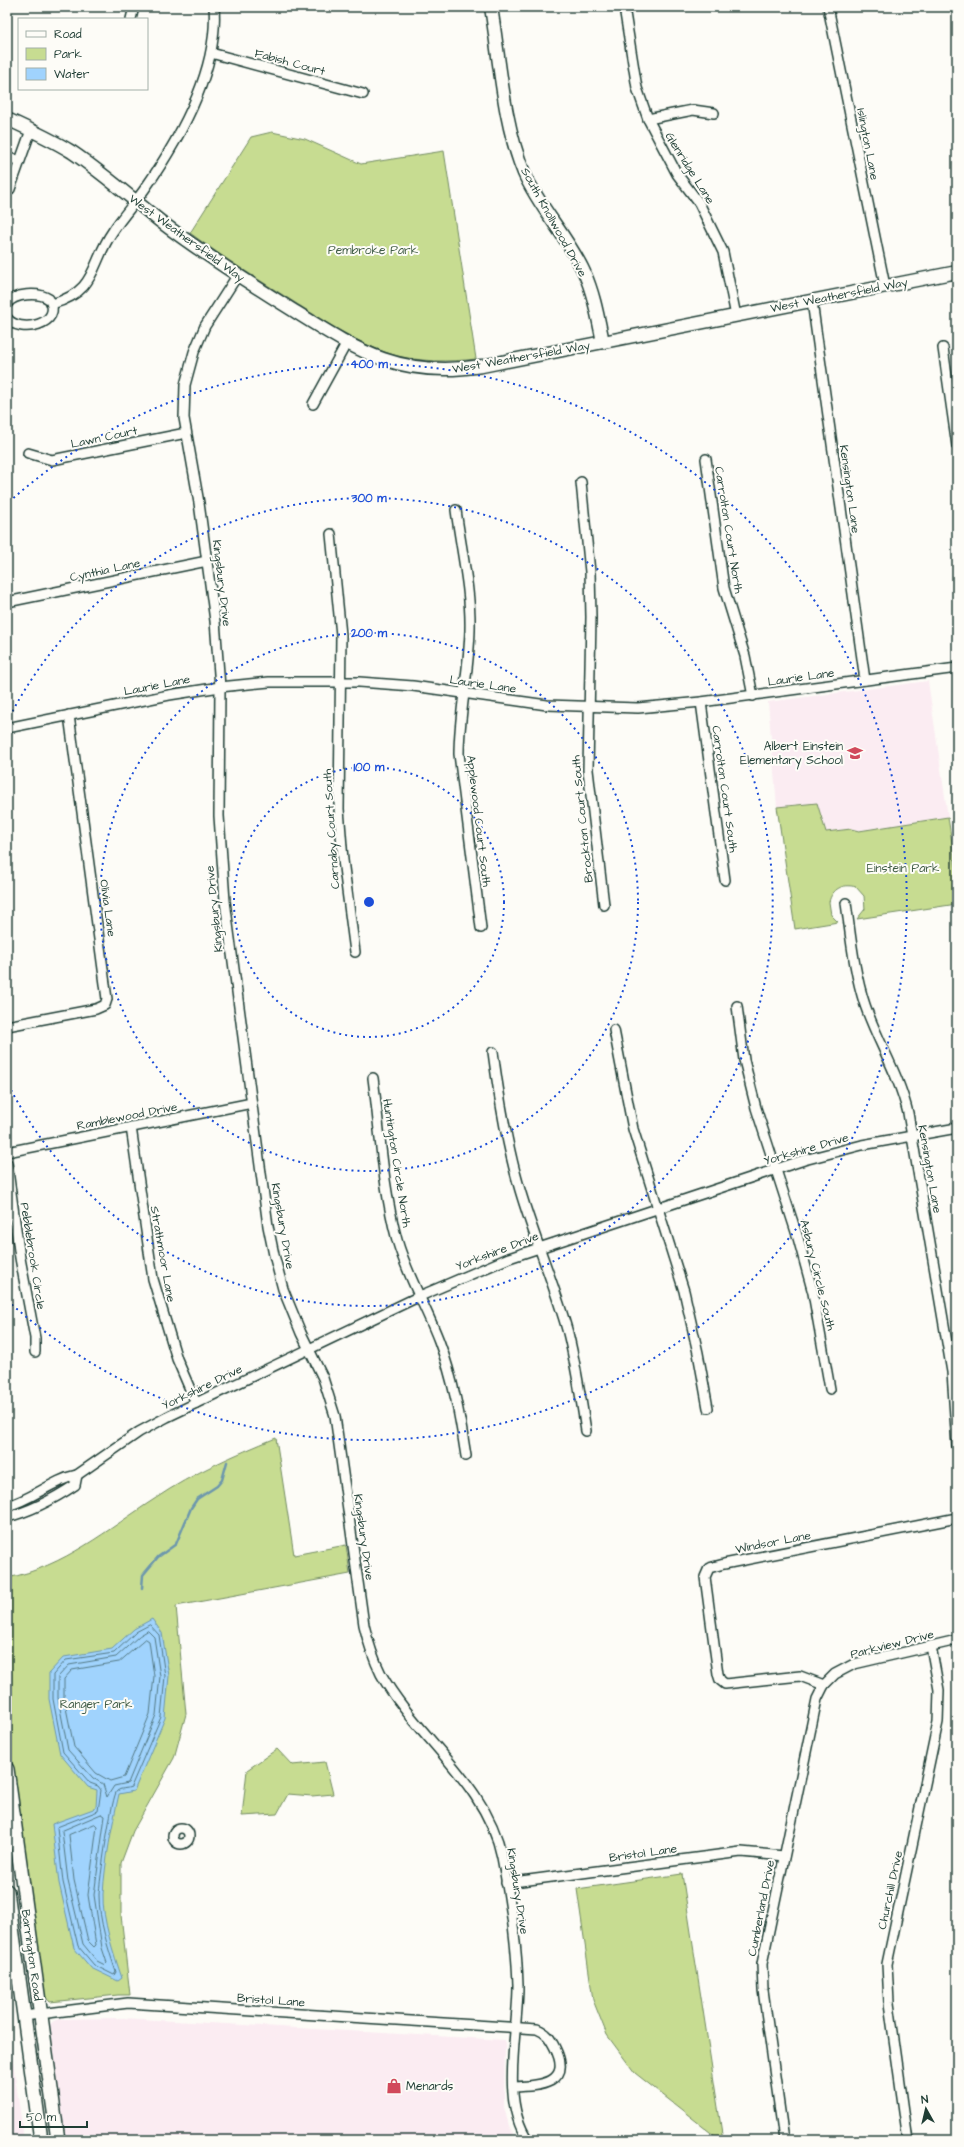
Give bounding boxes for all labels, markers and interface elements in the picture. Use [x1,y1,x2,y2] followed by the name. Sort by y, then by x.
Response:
[18,18,148,90] legend
[54,26,82,43] text: Road
[253,45,327,80] street label: Fabish Court
[54,46,82,63] text: Park
[54,66,90,83] text: Water
[851,107,883,182] street label: Islington Lane
[660,129,719,208] street label: Glenridge Lane
[516,164,591,281] street label: South Knollwood Drive
[125,191,248,287] street label: West Weathersfield Way
[328,242,419,259] park label: Pembroke Park
[769,274,910,318] street label: West Weathersfield Way
[451,337,592,379] street label: West Weathersfield Way
[350,356,388,373] text: 400 m
[69,422,139,453] street label: Lawn Court
[834,444,864,535] street label: Kensington Lane
[710,465,747,595] street label: Carrolton Court North
[350,490,387,507] text: 300 m
[207,539,235,628] street label: Kingsbury Drive
[68,555,143,587] street label: Cynthia Lane
[350,625,388,642] text: 200 m
[767,664,836,691] street label: Laurie Lane
[123,671,192,700] street label: Laurie Lane
[448,671,518,698] street label: Laurie Lane
[707,725,742,854] street label: Carrolton Court South
[740,738,843,770] place label: Albert Einstein Elementary School
[846,744,864,762] school or university icon: Albert Einstein Elementary School
[462,754,495,888] street label: Applewood Court South
[567,754,598,884] street label: Brockton Court South
[354,759,385,776] text: 100 m
[319,768,345,890] street label: Carnaby Court South
[867,860,940,877] park label: Einstein Park
[201,864,228,953] street label: Kingsbury Drive
[95,878,120,938] street label: Olivia Lane
[362,895,376,909] centre of rings
[75,1098,179,1135] street label: Ramblewood Drive
[377,1098,415,1229] street label: Huntington Circle North
[912,1124,946,1215] street label: Kensington Lane
[762,1129,851,1170] street label: Yorkshire Drive
[266,1182,299,1271] street label: Kingsbury Drive
[16,1201,49,1311] street label: Pebblebrook Circle
[146,1205,179,1304] street label: Strathmoor Lane
[795,1218,840,1333] street label: Asbury Circle South
[453,1228,542,1275] street label: Yorkshire Drive
[159,1360,246,1414] street label: Yorkshire Drive
[348,1493,378,1582] street label: Kingsbury Drive
[734,1527,813,1558] street label: Windsor Lane
[848,1626,936,1663] street label: Parkview Drive
[60,1696,133,1714] park label: Ranger Park
[608,1840,679,1867] street label: Bristol Lane
[501,1847,533,1936] street label: Kingsbury Drive
[874,1849,907,1931] street label: Churchill Drive
[744,1858,779,1958] street label: Cumberland Drive
[16,1908,46,2002] street label: Barrington Road
[236,1990,306,2011] street label: Bristol Lane
[385,2077,403,2095] shop icon: Menards
[406,2078,453,2095] place label: Menards
[906,2089,946,2129] north arrow
[920,2092,929,2108] text: N
[20,2103,87,2129] scale bar
[26,2109,57,2126] text: 50 m

